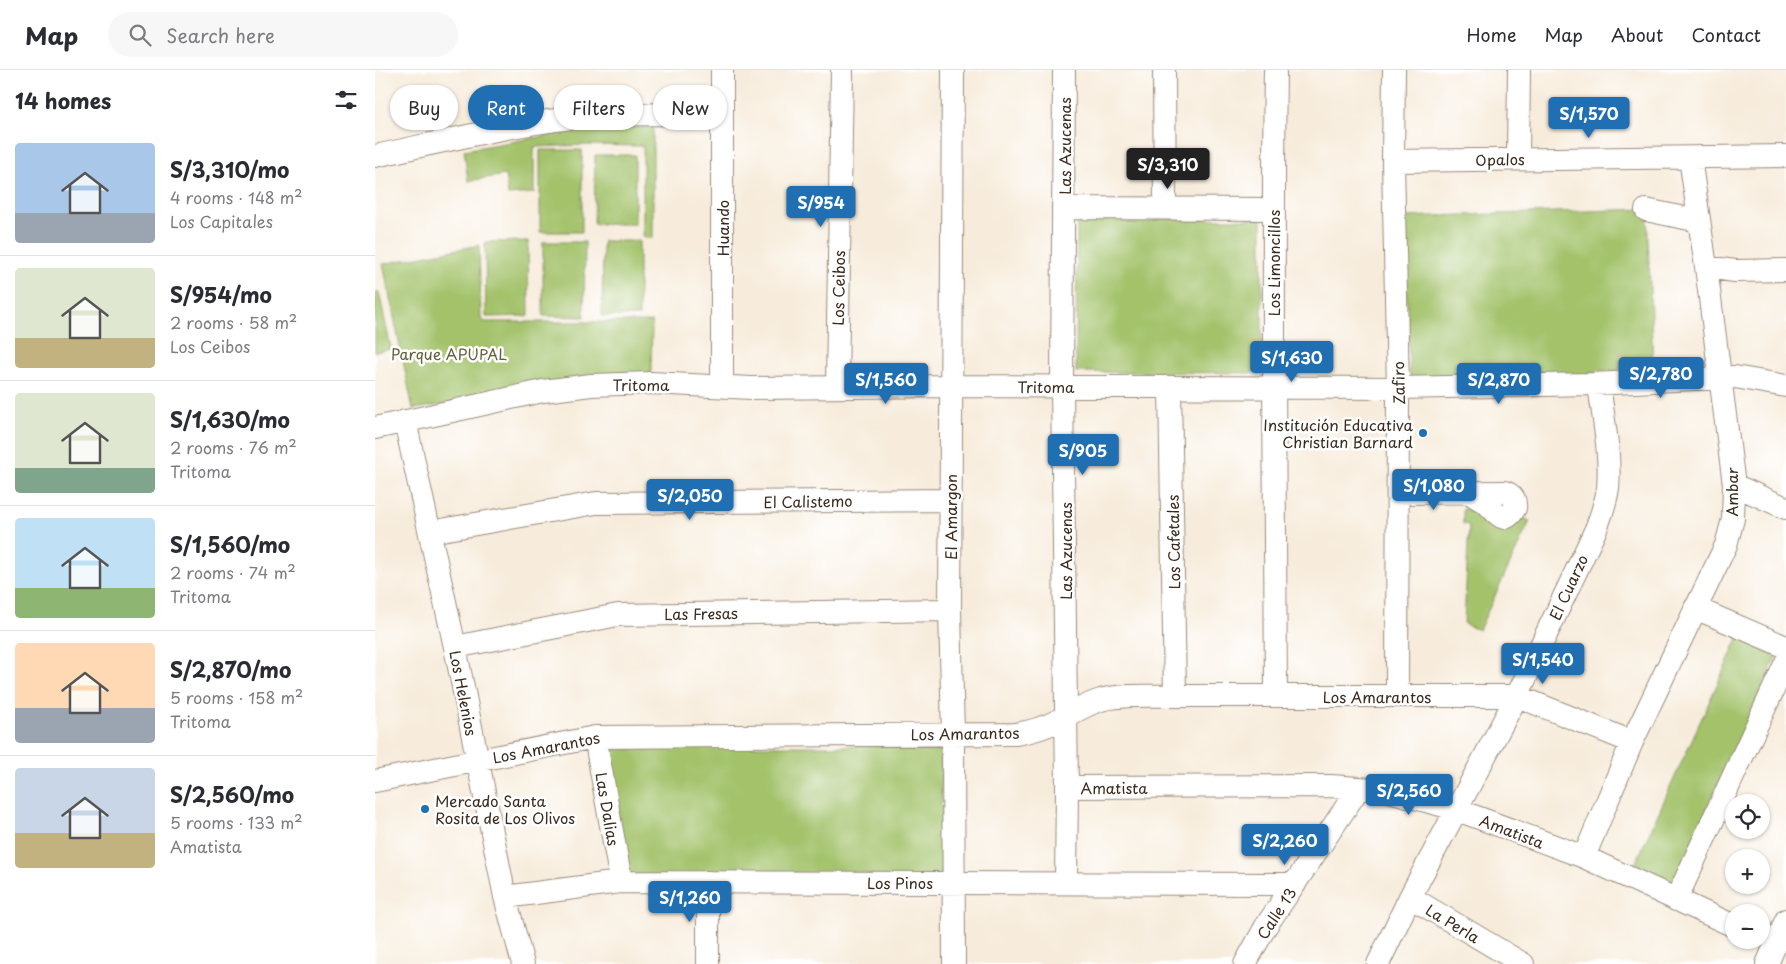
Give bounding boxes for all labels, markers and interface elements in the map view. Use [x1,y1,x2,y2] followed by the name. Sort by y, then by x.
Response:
[108,12,458,57] search box
[25,17,78,53] text: Map
[126,21,154,49] icon: search
[166,21,275,49] text: Search here
[1466,21,1516,48] text: Home
[1544,21,1583,48] text: Map
[1611,21,1663,48] text: About
[1691,21,1761,48] text: Contact
[15,84,111,116] text: 14 homes
[390,85,458,130] chip: Buy
[468,85,544,130] chip: Rent
[554,85,643,130] chip: Filters
[653,85,727,130] chip: New
[332,86,360,114] icon: filters
[1053,97,1076,195] street label: Las Azucenas
[1543,97,1635,139] pin: S/1,570
[1559,101,1619,125] text: S/1,570
[1475,147,1525,171] street label: Opalos
[1122,148,1214,190] pin: S/3,310
[1138,152,1198,176] text: S/3,310
[170,153,289,185] text: S/3,310/mo
[55,163,115,223] icon: home
[170,185,303,209] text: 4 rooms · 148 m²
[786,186,856,228] pin: S/954
[797,190,845,214] text: S/954
[711,200,734,256] street label: Huando
[170,209,273,233] text: Los Capitales
[1262,210,1285,316] street label: Los Limoncillos
[826,250,850,326] street label: Los Ceibos
[170,278,272,310] text: S/954/mo
[55,288,115,348] icon: home
[170,310,297,334] text: 2 rooms · 58 m²
[170,334,250,358] text: Los Ceibos
[1246,340,1338,383] pin: S/1,630
[391,342,507,365] park label: Parque APUPAL
[1261,345,1323,369] text: S/1,630
[1615,356,1707,399] pin: S/2,780
[1386,361,1410,405] street label: Zafiro
[1630,361,1692,385] text: S/2,780
[840,362,932,405] pin: S/1,560
[1453,362,1545,405] pin: S/2,870
[855,367,917,391] text: S/1,560
[1468,367,1530,391] text: S/2,870
[613,373,670,396] street label: Tritoma
[1018,375,1075,398] street label: Tritoma
[170,403,290,435] text: S/1,630/mo
[55,413,115,473] icon: home
[1263,413,1414,453] place label: Institución Educativa Christian Barnard
[1417,427,1429,439] marker: Institución Educativa Christian Barnard
[1048,434,1118,476] pin: S/905
[170,435,297,459] text: 2 rooms · 76 m²
[1059,438,1107,462] text: S/905
[170,459,231,483] text: Tritoma
[1720,467,1743,517] street label: Ambar
[1388,468,1480,511] pin: S/1,080
[1403,473,1465,497] text: S/1,080
[939,474,962,560] street label: El Amargon
[644,478,736,521] pin: S/2,050
[658,483,722,507] text: S/2,050
[763,489,853,513] street label: El Calistemo
[1161,494,1185,590] street label: Los Cafetales
[1054,502,1077,600] street label: Las Azucenas
[170,528,290,560] text: S/1,560/mo
[55,538,115,598] icon: home
[1543,550,1593,624] street label: El Cuarzo
[170,560,296,584] text: 2 rooms · 74 m²
[170,584,231,608] text: Tritoma
[664,601,738,625] street label: Las Fresas
[1497,642,1589,685] pin: S/1,540
[1512,647,1574,671] text: S/1,540
[444,648,484,738] street label: Los Helenios
[170,653,291,685] text: S/2,870/mo
[55,663,115,723] icon: home
[170,685,303,709] text: 5 rooms · 158 m²
[1323,685,1431,708] street label: Los Amarantos
[170,709,231,733] text: Tritoma
[911,721,1020,745] street label: Los Amarantos
[491,725,602,769] street label: Los Amarantos
[590,770,626,848] street label: Las Dalias
[1363,774,1455,816] pin: S/2,560
[1080,776,1148,799] street label: Amatista
[170,778,294,810] text: S/2,560/mo
[1377,778,1441,802] text: S/2,560
[55,788,115,848] icon: home
[435,789,575,829] place label: Mercado Santa Rosita de Los Olivos
[1725,794,1770,949] map controls
[1725,794,1770,839] button: locate
[419,803,431,815] marker: Mercado Santa Rosita de Los Olivos
[1477,808,1548,854] street label: Amatista
[170,810,303,834] text: 5 rooms · 133 m²
[1239,824,1331,866] pin: S/2,260
[1252,828,1318,852] text: S/2,260
[170,834,242,858] text: Amatista
[1725,849,1770,894] button: +
[867,871,933,894] street label: Los Pinos
[644,880,736,923] pin: S/1,260
[1251,882,1301,944] street label: Calle 13
[659,885,721,909] text: S/1,260
[1422,898,1485,948] street label: La Perla
[1725,904,1770,949] button: −

